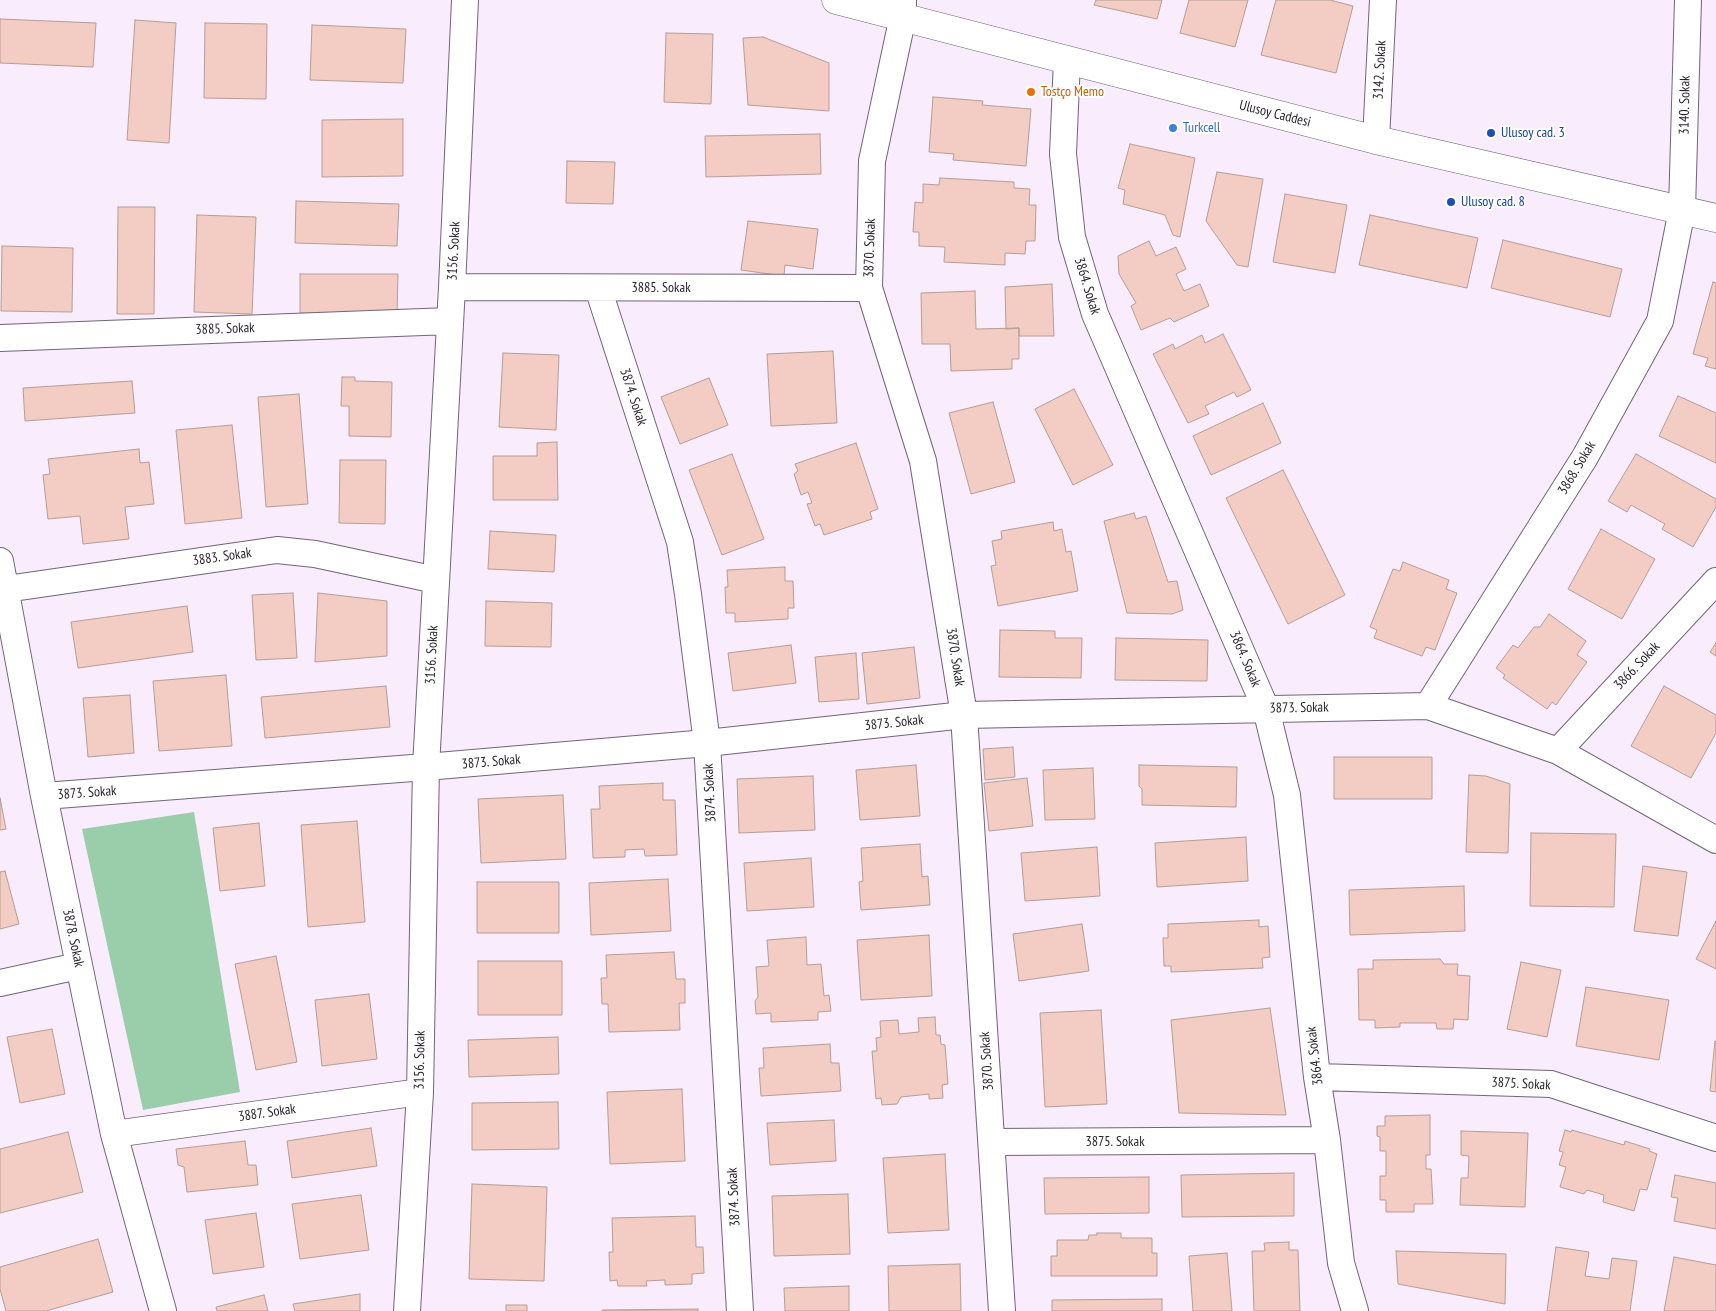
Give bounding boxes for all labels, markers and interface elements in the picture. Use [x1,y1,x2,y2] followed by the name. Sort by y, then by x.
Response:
[1370,40,1390,100] street label: 3142. Sokak
[1676,75,1694,135] street label: 3140. Sokak
[1041,84,1104,100] place label: Tostço Memo
[1025,86,1037,98] marker: Tostço Memo
[1238,97,1312,131] street label: Ulusoy Caddesi
[1183,120,1220,136] place label: Turkcell
[1167,122,1179,134] marker: Turkcell
[1501,125,1565,141] place label: Ulusoy cad. 3
[1485,127,1497,139] marker: Ulusoy cad. 3
[1461,194,1525,210] place label: Ulusoy cad. 8
[1445,196,1457,208] marker: Ulusoy cad. 8
[861,218,879,278] street label: 3870. Sokak
[444,221,464,281] street label: 3156. Sokak
[1070,255,1104,317] street label: 3864. Sokak
[631,280,691,296] street label: 3885. Sokak
[195,320,255,338] street label: 3885. Sokak
[616,366,650,428] street label: 3874. Sokak
[1555,438,1599,498] street label: 3868. Sokak
[192,545,252,569] street label: 3883. Sokak
[422,625,442,685] street label: 3156. Sokak
[942,626,968,688] street label: 3870. Sokak
[1226,628,1264,690] street label: 3864. Sokak
[1611,639,1663,693] street label: 3866. Sokak
[1269,699,1329,717] street label: 3873. Sokak
[864,712,924,734] street label: 3873. Sokak
[461,751,521,773] street label: 3873. Sokak
[700,763,720,823] street label: 3874. Sokak
[57,783,117,803] street label: 3873. Sokak
[59,907,87,969] street label: 3878. Sokak
[1303,1026,1327,1086] street label: 3864. Sokak
[411,1030,429,1090] street label: 3156. Sokak
[977,1031,997,1091] street label: 3870. Sokak
[1491,1074,1551,1094] street label: 3875. Sokak
[237,1101,297,1125] street label: 3887. Sokak
[1085,1134,1145,1150] street label: 3875. Sokak
[724,1167,744,1227] street label: 3874. Sokak

